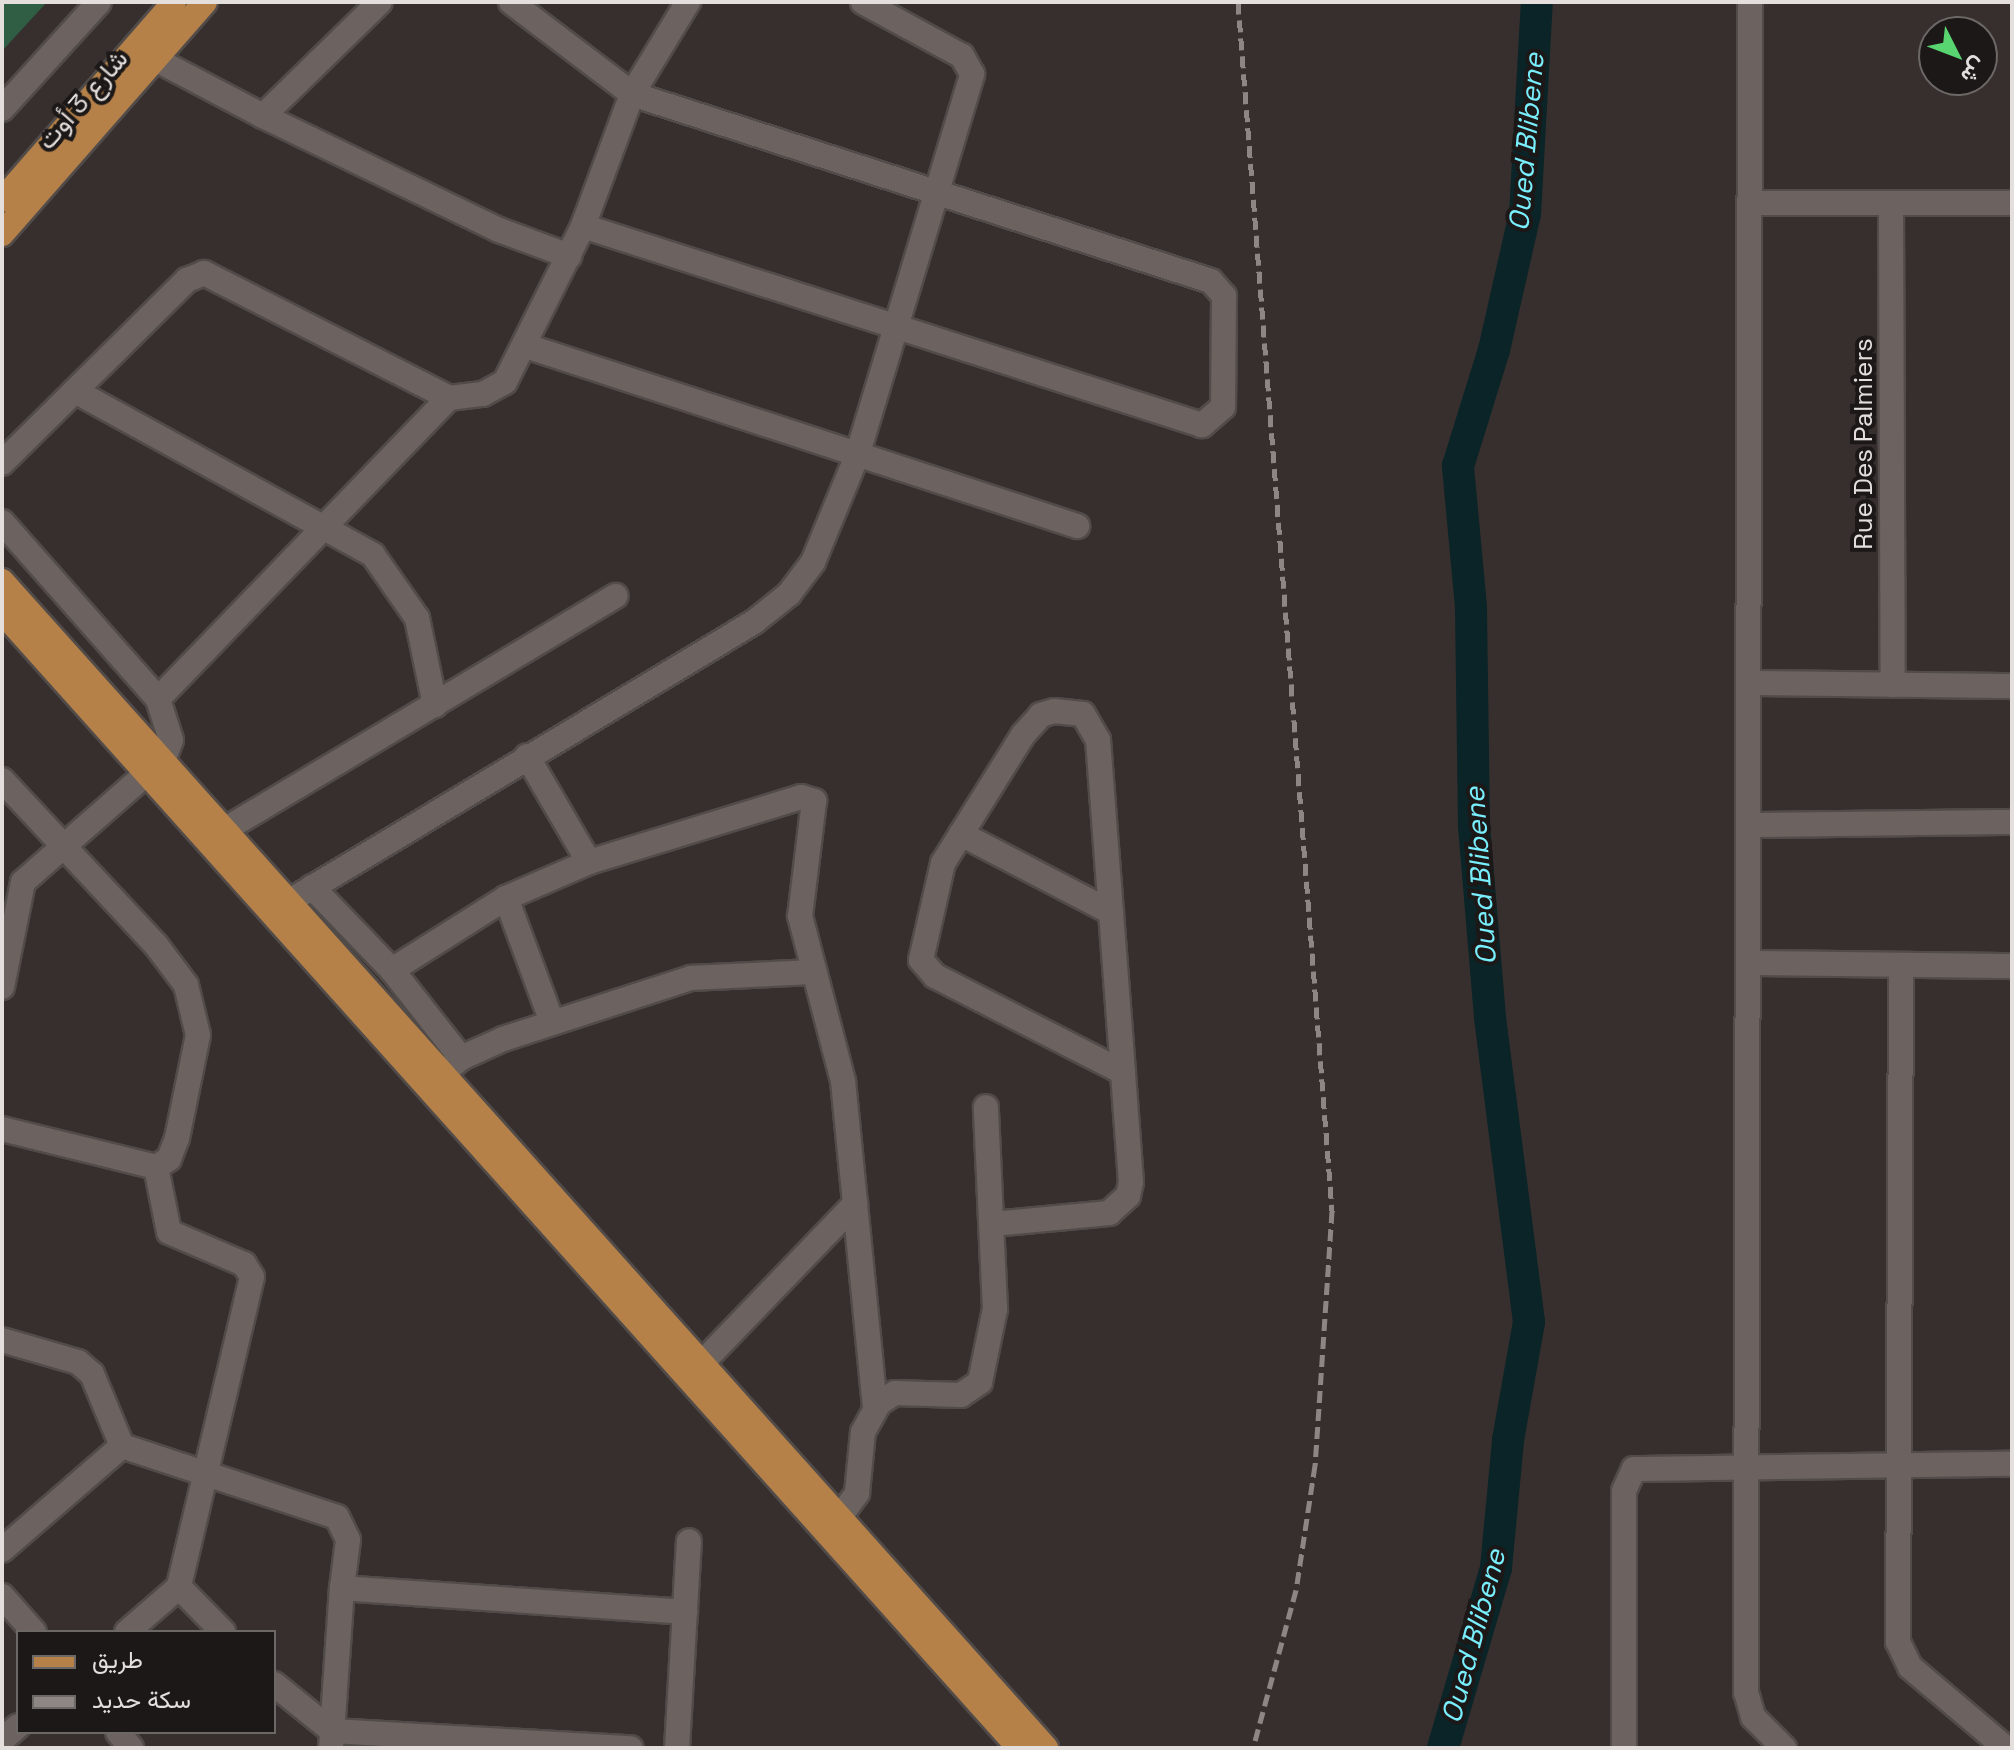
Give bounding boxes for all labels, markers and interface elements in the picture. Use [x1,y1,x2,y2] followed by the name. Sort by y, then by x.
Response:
[1918,16,1998,96] north arrow
[31,44,135,156] street label: شارع 3 أوت
[1501,52,1551,232] water label: Oued Blibene
[1955,52,1994,90] text: ش
[1848,338,1880,550] street label: Rue Des Palmiers
[1457,786,1503,966] water label: Oued Blibene
[1434,1546,1512,1726] water label: Oued Blibene
[16,1630,276,1734] legend
[92,1644,143,1675] text: طريق
[92,1684,191,1715] text: سكة حديد

